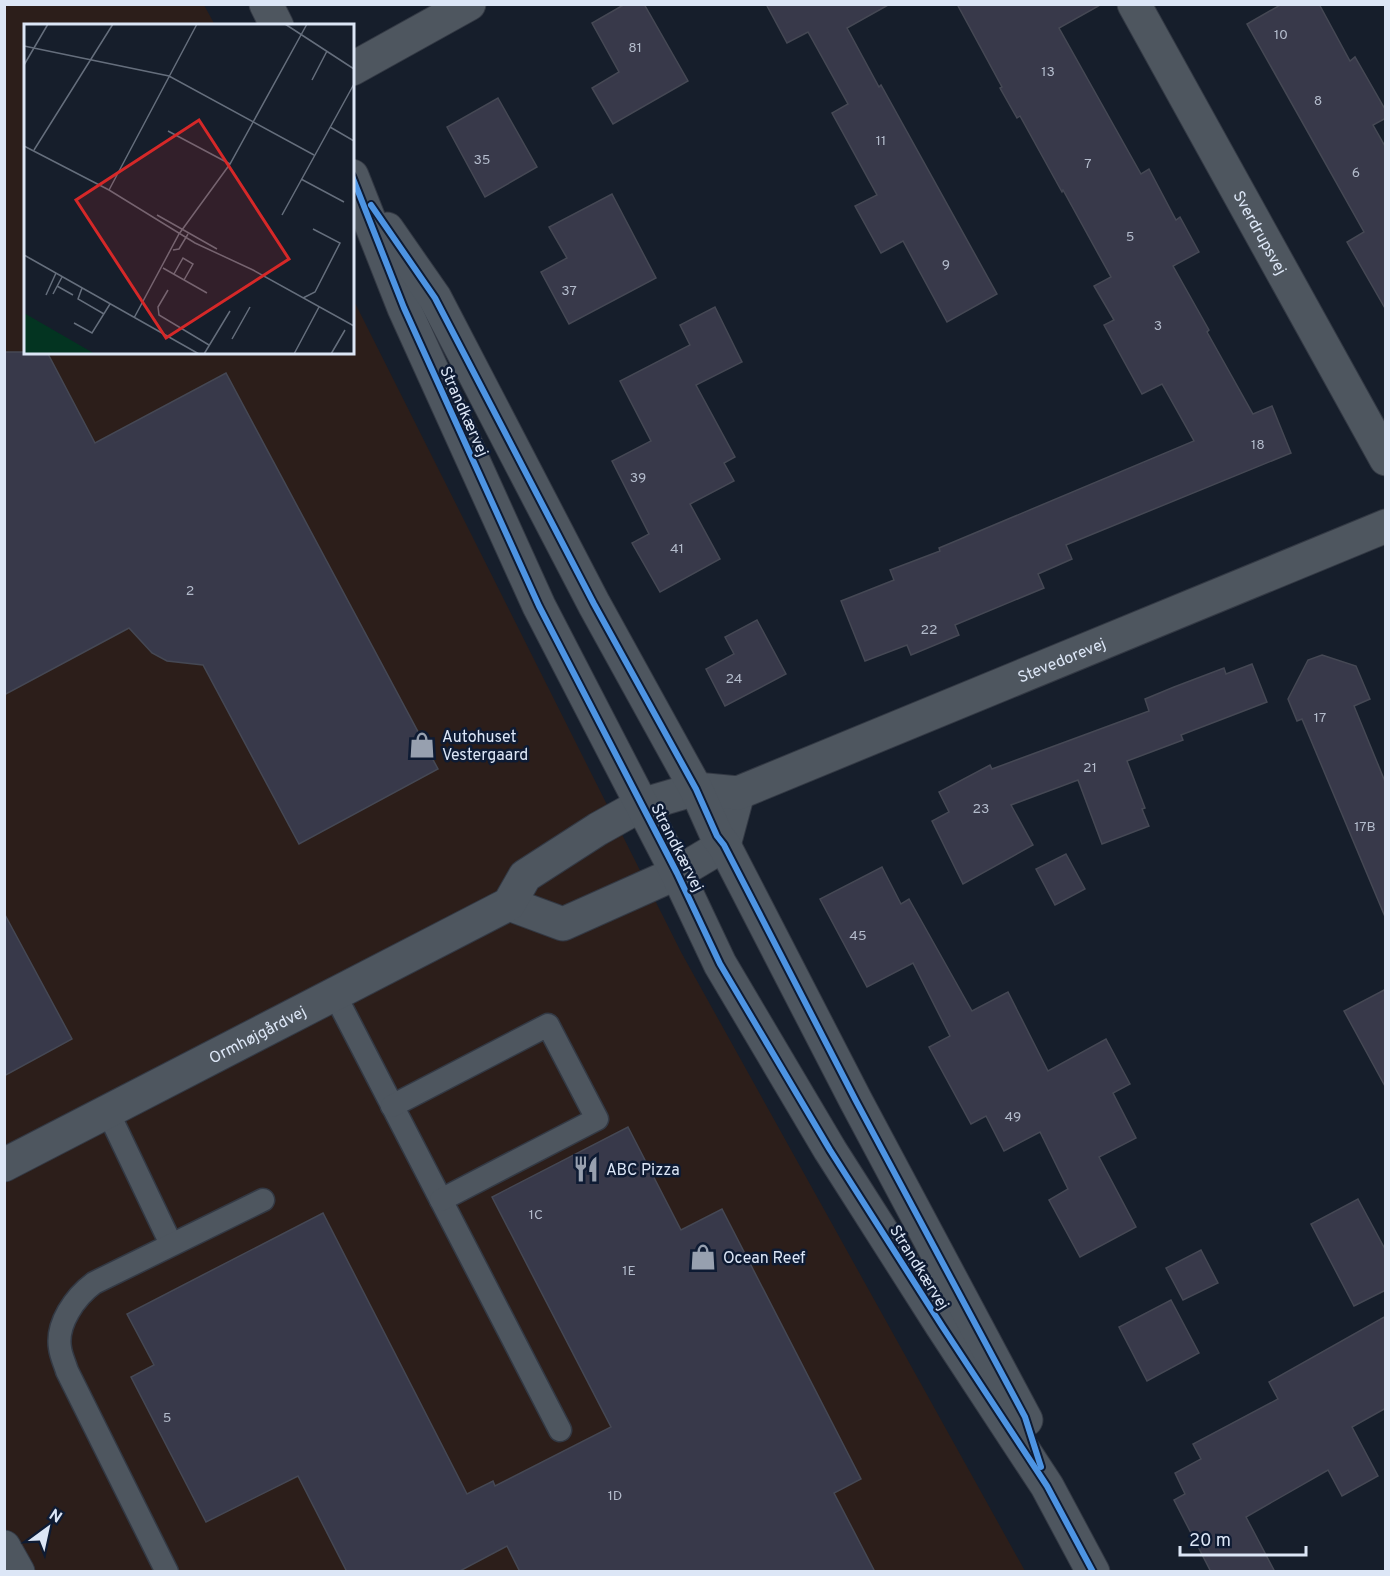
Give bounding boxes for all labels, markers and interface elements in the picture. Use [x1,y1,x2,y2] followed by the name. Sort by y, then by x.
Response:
[24,24,354,354] inset map
[1274,27,1288,44] house number: 10
[628,40,642,57] house number: 81
[1041,64,1055,81] house number: 13
[1314,93,1322,110] house number: 8
[876,133,886,150] house number: 11
[473,152,491,169] house number: 35
[1084,156,1092,173] house number: 7
[1352,165,1360,182] house number: 6
[1227,188,1290,279] street label: Sverdrupsvej
[1126,229,1134,246] house number: 5
[942,257,950,274] house number: 9
[561,283,577,300] house number: 37
[1154,318,1162,335] house number: 3
[434,364,492,460] street label: Strandkærvej
[1251,437,1265,454] house number: 18
[630,470,646,487] house number: 39
[670,541,684,558] house number: 41
[186,583,194,600] house number: 2
[920,622,938,639] house number: 22
[1015,635,1109,689] street label: Stevedorevej
[725,671,743,688] house number: 24
[1314,710,1326,727] house number: 17
[442,728,528,766] place label: Autohuset Vestergaard
[407,730,437,760] shop icon: Autohuset Vestergaard
[1083,760,1097,777] house number: 21
[645,800,707,896] street label: Strandkærvej
[973,801,990,818] house number: 23
[1354,819,1376,836] house number: 17B
[849,928,867,945] house number: 45
[206,1003,310,1069] street label: Ormhøjgårdvej
[1005,1109,1021,1126] house number: 49
[571,1154,601,1184] restaurant icon: ABC Pizza
[606,1161,680,1181] place label: ABC Pizza
[529,1207,543,1224] house number: 1C
[884,1222,952,1314] street label: Strandkærvej
[688,1242,718,1272] shop icon: Ocean Reef
[723,1249,806,1269] place label: Ocean Reef
[622,1263,636,1280] house number: 1E
[163,1410,171,1427] house number: 5
[608,1488,622,1505] house number: 1D
[18,1498,78,1558] north arrow
[45,1506,65,1529] text: N
[1180,1519,1306,1557] scale bar
[1189,1530,1231,1553] text: 20 m

